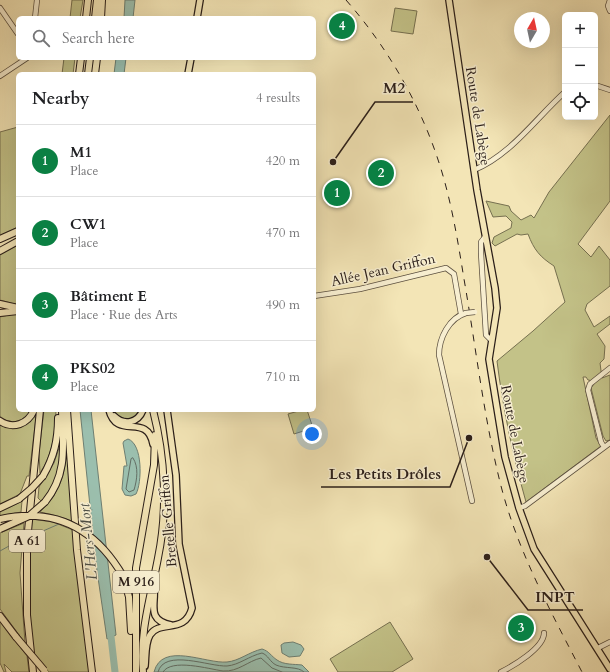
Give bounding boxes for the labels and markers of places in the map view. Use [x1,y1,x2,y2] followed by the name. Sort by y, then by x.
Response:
[329,11,355,41] pin: 4
[375,75,413,102] callout: M2
[368,158,394,188] pin: 2
[324,178,350,208] pin: 1
[321,460,450,487] callout: Les Petits Drôles
[528,583,583,610] callout: INPT
[508,613,534,643] pin: 3

